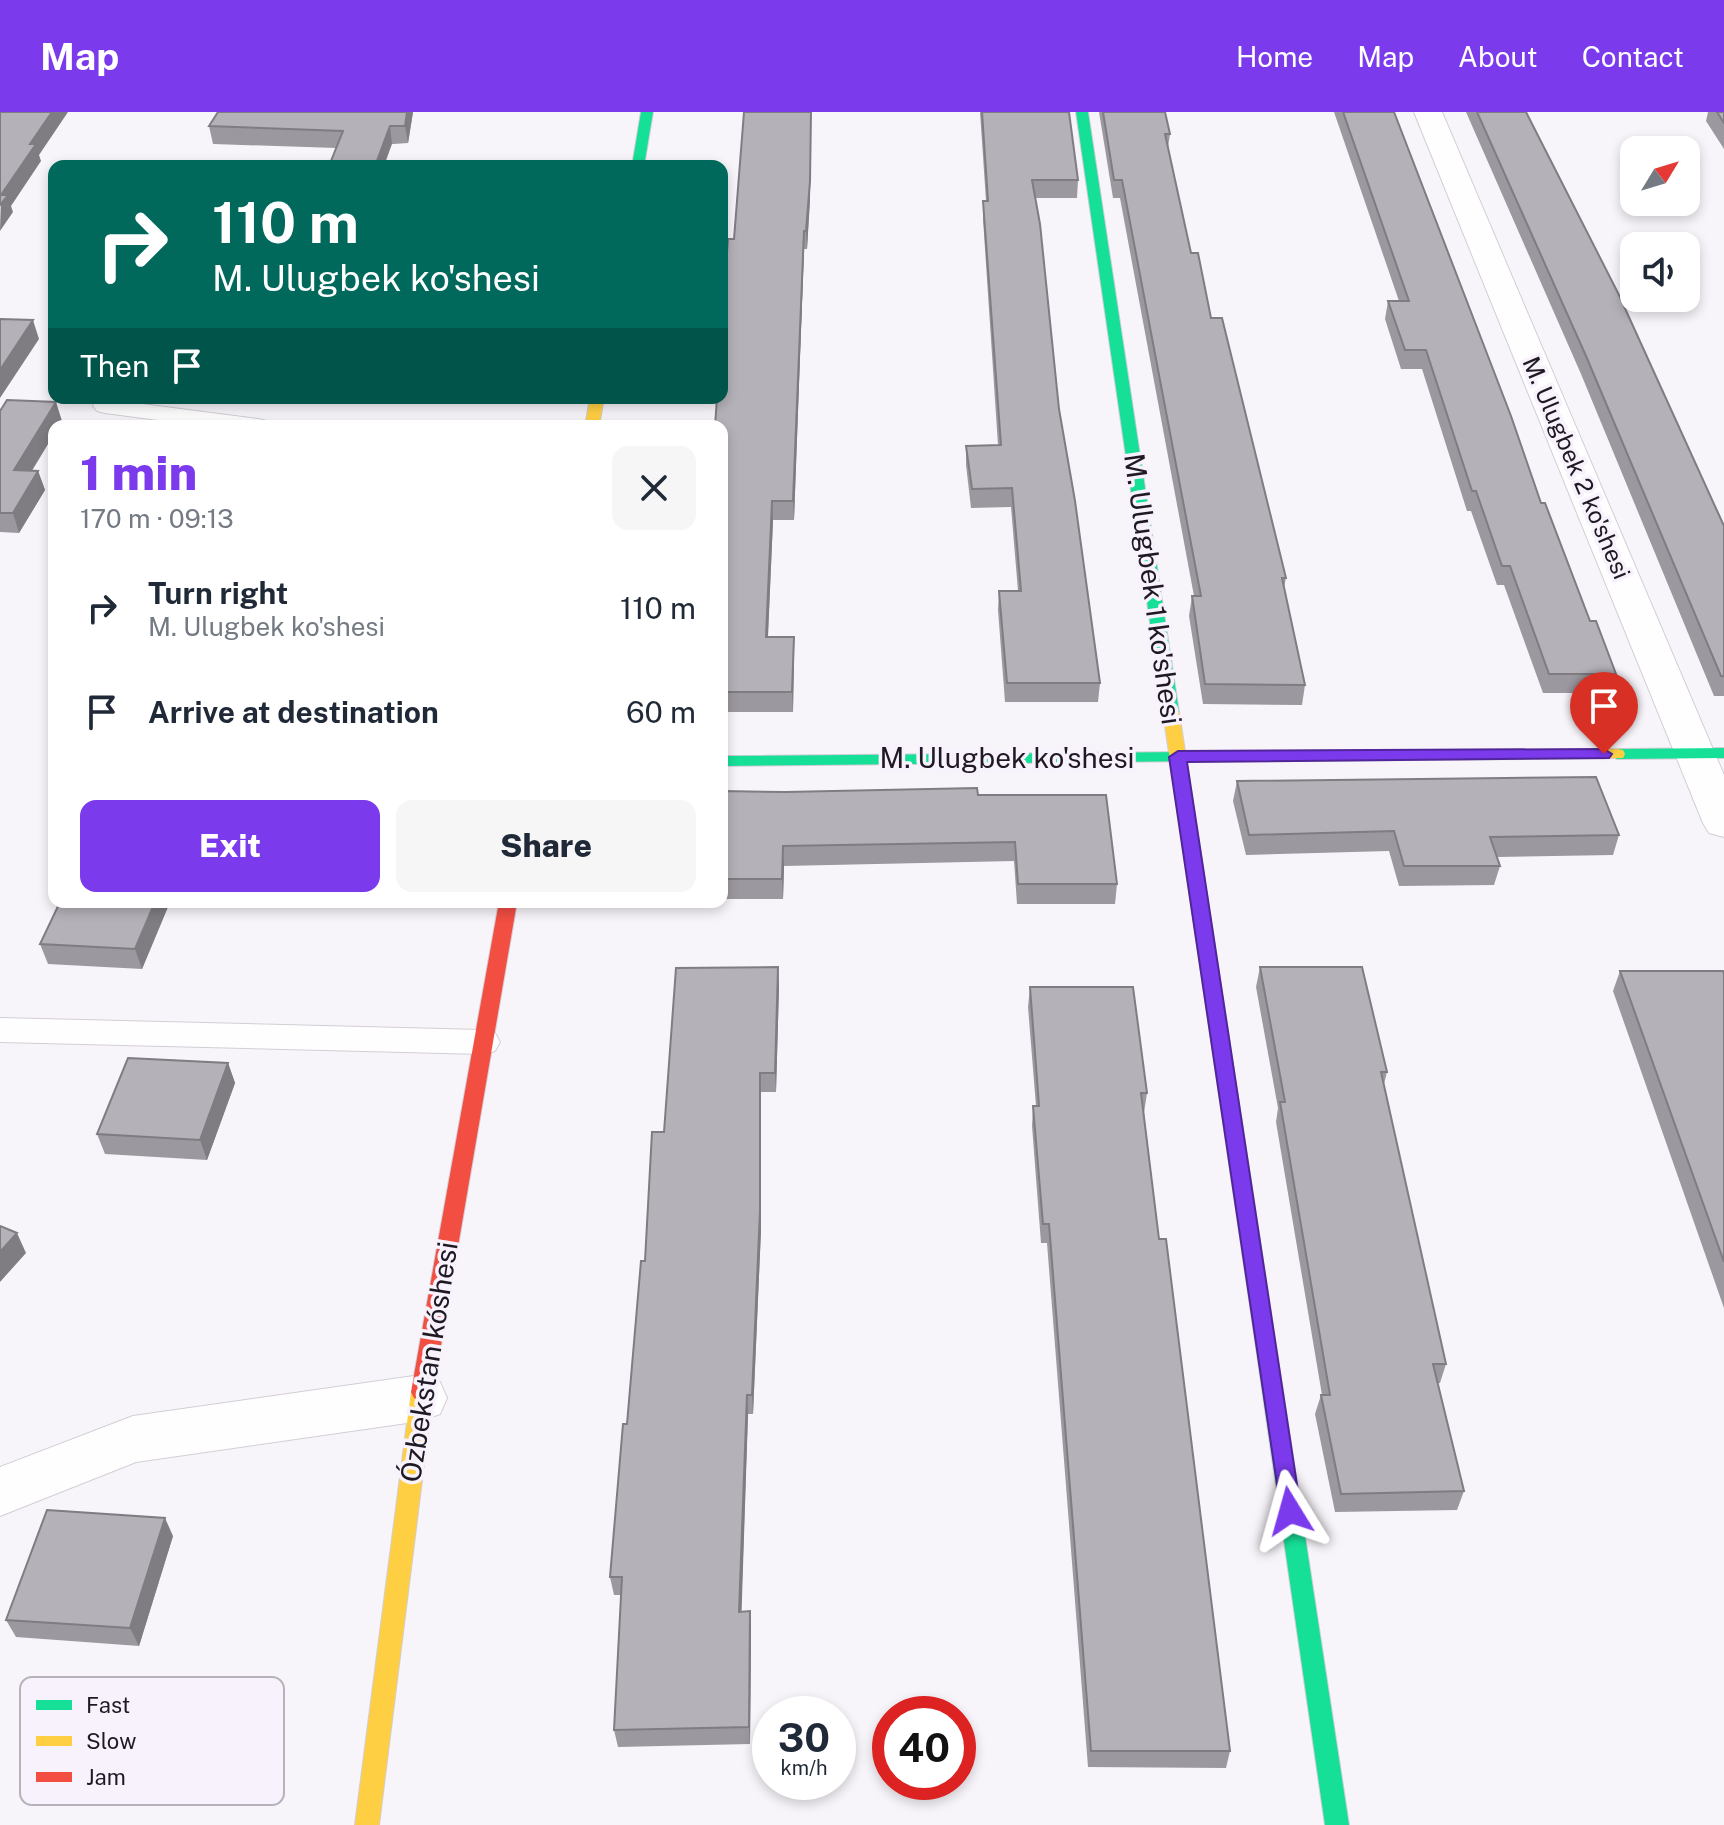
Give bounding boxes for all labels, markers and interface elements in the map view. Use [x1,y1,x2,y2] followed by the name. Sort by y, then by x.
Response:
[40,34,119,79] text: Map
[1236,40,1313,73] text: Home
[1357,40,1414,73] text: Map
[1458,40,1538,73] text: About
[1582,40,1684,73] text: Contact
[1620,136,1700,216] north arrow
[1620,136,1700,312] map controls
[212,190,359,256] text: 110 m
[80,192,184,296] icon: right
[1620,232,1700,312] button: sound
[212,257,540,299] text: M. Ulugbek ko'shesi
[165,344,209,388] icon: arrive
[80,348,149,384] text: Then
[1517,352,1636,583] street label: M. Ulugbek 2 ko'shesi
[80,444,197,501] text: 1 min
[612,446,696,530] button: close
[1118,451,1189,727] street label: M. Ulugbek 1 ko'shesi
[80,503,234,534] text: 170 m · 09:13
[148,575,288,611] text: Turn right
[80,586,124,630] icon: right
[620,590,696,626] text: 110 m
[148,611,385,642] text: M. Ulugbek ko'shesi
[1570,672,1638,754] pin
[1582,684,1626,728] icon: arrive
[80,690,124,734] icon: arrive
[148,694,439,730] text: Arrive at destination
[626,694,696,730] text: 60 m
[879,741,1135,774] street label: M. Ulugbek ko'shesi
[80,800,380,892] button: Exit
[396,800,696,892] button: Share
[393,1239,464,1485] street label: Ózbekstan kóshesi
[1248,1469,1332,1553] position arrow
[20,1677,284,1805] legend
[86,1692,130,1718] text: Fast
[872,1696,976,1800] speed limit sign: 40
[778,1714,830,1761] text: 30
[86,1728,136,1754] text: Slow
[780,1756,828,1780] text: km/h
[86,1764,126,1790] text: Jam

